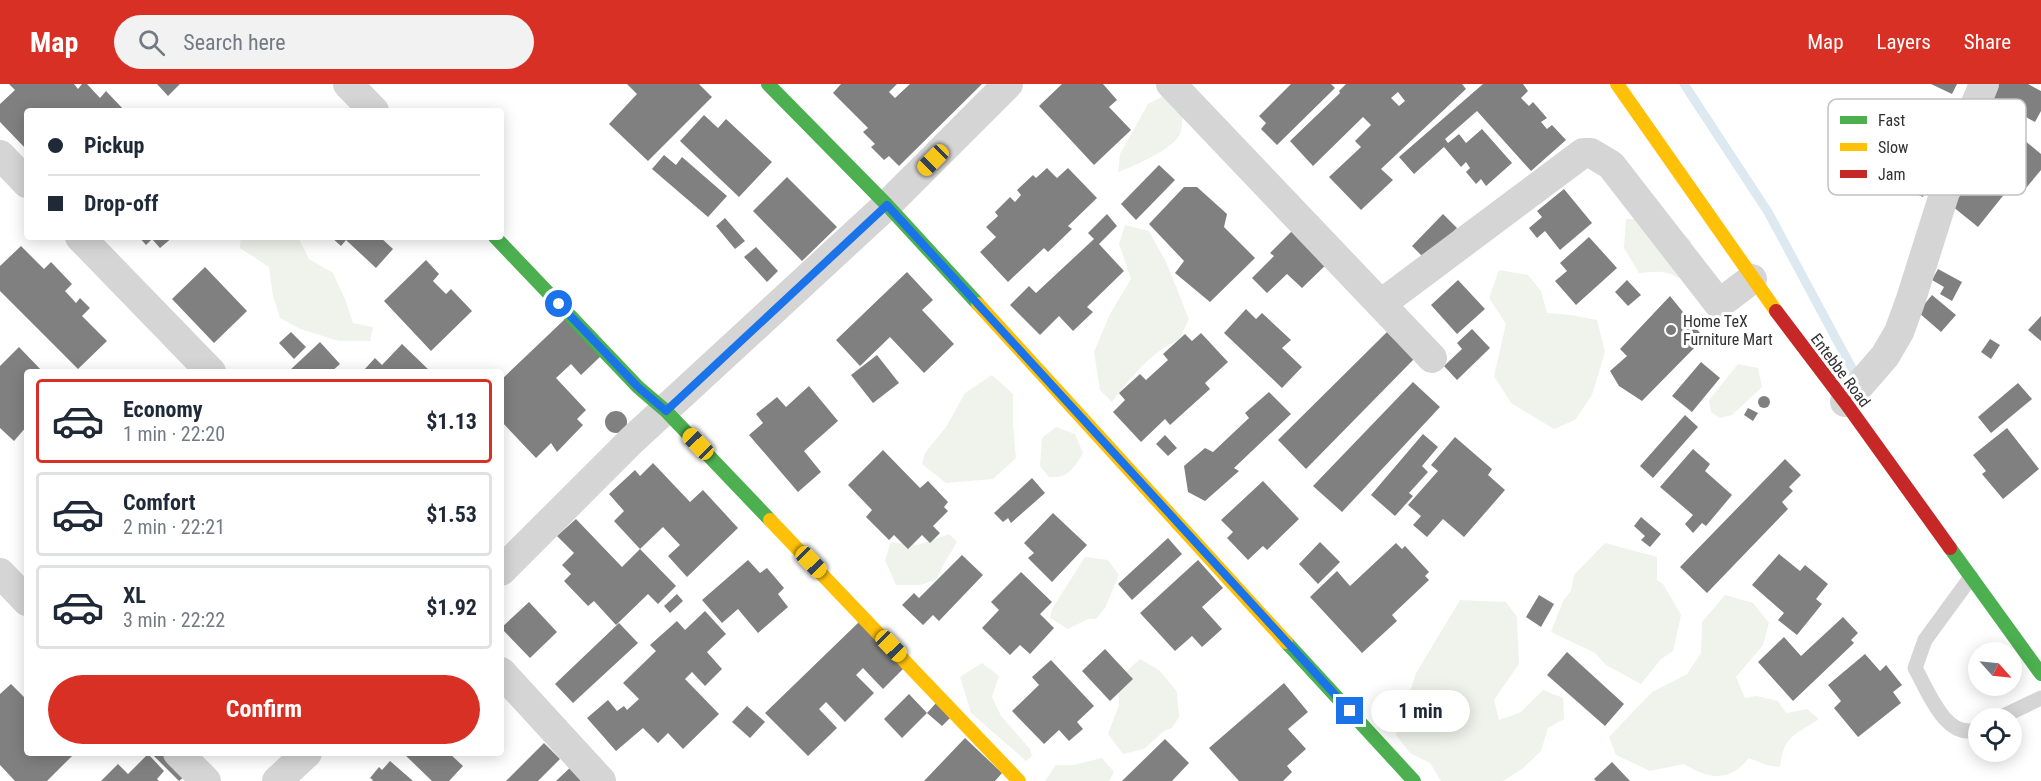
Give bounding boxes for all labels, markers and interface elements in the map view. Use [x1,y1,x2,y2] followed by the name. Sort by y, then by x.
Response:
[114,15,534,69] search box
[30,26,78,59] text: Map
[135,26,168,59] icon: search
[183,30,286,55] text: Search here
[1807,30,1844,54] text: Map
[1877,30,1931,54] text: Layers
[1964,30,2011,54] text: Share
[1828,99,2026,195] legend
[1878,111,1905,130] text: Fast
[84,133,144,158] text: Pickup
[1878,138,1908,157] text: Slow
[914,141,952,179] car
[1878,165,1905,184] text: Jam
[84,191,158,216] text: Drop-off
[545,290,572,317] route start
[1683,312,1773,349] place label: Home TeX Furniture Mart
[1664,323,1678,337] marker: Home TeX Furniture Mart
[1807,330,1874,411] street label: Entebbe Road
[51,394,105,448] icon: car
[123,397,203,422] text: Economy
[426,409,477,434] text: $1.13
[123,422,225,446] text: 1 min · 22:20
[679,425,717,463] car
[51,487,105,541] icon: car
[123,490,196,515] text: Comfort
[426,502,477,527] text: $1.53
[123,515,225,539] text: 2 min · 22:21
[792,543,830,581] car
[51,580,105,634] icon: car
[123,583,146,608] text: XL
[426,595,477,620] text: $1.92
[123,608,225,632] text: 3 min · 22:22
[872,627,910,665] car
[1968,642,2022,696] north arrow
[1968,642,2022,762] map controls
[48,675,480,744] button: Confirm
[1371,690,1470,732] callout: 1 min
[1336,697,1363,724] route end
[1398,699,1443,723] text: 1 min
[1968,708,2022,762] button: locate

